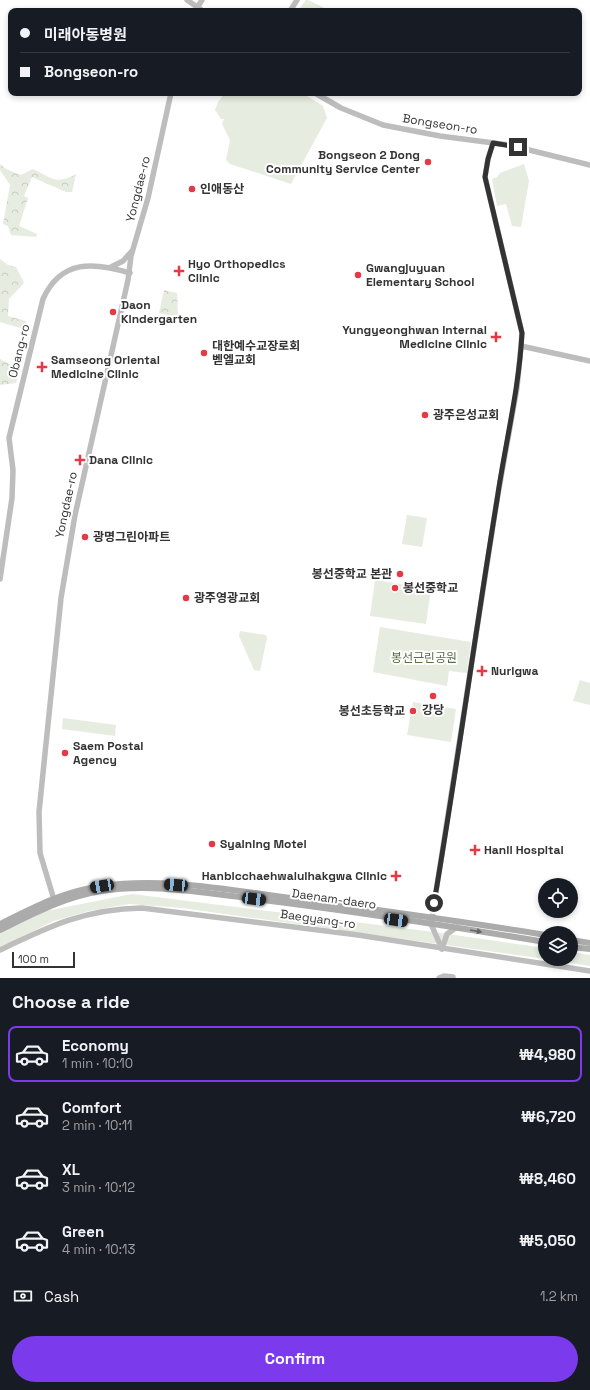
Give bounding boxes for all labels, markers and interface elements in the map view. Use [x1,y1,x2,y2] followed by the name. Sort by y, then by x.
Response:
[44,25,127,44] text: 미래아동병원
[44,62,138,81] text: Bongseon-ro
[401,110,479,138] street label: Bongseon-ro
[509,138,527,156] route end
[266,147,420,177] place label: Bongseon 2 Dong Community Service Center
[122,154,154,224] street label: Yongdae-ro
[423,157,433,167] marker: Bongseon 2 Dong Community Service Center
[200,181,244,197] place label: 인애동산
[187,184,197,194] marker: 인애동산
[188,256,285,286] place label: Hyo Orthopedics Clinic
[366,260,474,290] place label: Gwangjuyuan Elementary School
[173,265,185,277] marker: Hyo Orthopedics Clinic
[353,270,363,280] marker: Gwangjuyuan Elementary School
[121,297,197,327] place label: Daon Kindergarten
[108,307,118,317] marker: Daon Kindergarten
[5,322,33,380] street label: Obang-ro
[342,322,487,352] place label: Yungyeonghwan Internal Medicine Clinic
[490,331,502,343] marker: Yungyeonghwan Internal Medicine Clinic
[212,338,300,368] place label: 대한예수교장로회 벧엘교회
[199,348,209,358] marker: 대한예수교장로회 벧엘교회
[51,352,160,382] place label: Samseong Oriental Medicine Clinic
[36,361,48,373] marker: Samseong Oriental Medicine Clinic
[433,407,499,423] place label: 광주은성교회
[420,410,430,420] marker: 광주은성교회
[89,452,153,468] place label: Dana Clinic
[74,454,86,466] marker: Dana Clinic
[51,470,81,540] street label: Yongdae-ro
[93,529,170,545] place label: 광명그린아파트
[80,532,90,542] marker: 광명그린아파트
[312,566,392,582] place label: 봉선중학교 본관
[395,569,405,579] marker: 봉선중학교 본관
[403,580,458,596] place label: 봉선중학교
[390,583,400,593] marker: 봉선중학교
[194,590,260,606] place label: 광주영광교회
[181,593,191,603] marker: 광주영광교회
[391,650,457,666] park label: 봉선근린공원
[491,663,538,679] place label: Nurigwa
[476,665,488,677] marker: Nurigwa
[428,691,438,701] marker: 강당
[422,702,444,718] place label: 강당
[339,703,405,719] place label: 봉선초등학교
[408,706,418,716] marker: 봉선초등학교
[73,738,144,768] place label: Saem Postal Agency
[60,748,70,758] marker: Saem Postal Agency
[220,836,307,852] place label: Syaining Motel
[207,839,217,849] marker: Syaining Motel
[484,842,564,858] place label: Hanil Hospital
[469,844,481,856] marker: Hanil Hospital
[202,868,387,884] place label: Hanbicchaehwaluihakgwa Clinic
[390,870,402,882] marker: Hanbicchaehwaluihakgwa Clinic
[89,878,115,894] car
[164,878,188,892] car
[538,878,578,966] map controls
[538,878,578,918] button: locate
[291,885,377,913] street label: Daenam-daero
[241,892,267,906] car
[425,894,443,912] route start
[279,906,357,932] street label: Baegyang-ro
[383,912,409,928] car
[538,926,578,966] button: layers
[470,928,482,934] one-way arrow
[12,950,75,969] scale bar
[18,952,49,966] text: 100 m
[12,990,130,1013] text: Choose a ride
[14,1036,50,1072] icon: car
[62,1036,129,1055] text: Economy
[519,1045,576,1064] text: ₩4,980
[62,1055,133,1072] text: 1 min · 10:10
[14,1098,50,1134] icon: car
[62,1098,122,1117] text: Comfort
[521,1107,576,1126] text: ₩6,720
[62,1117,133,1134] text: 2 min · 10:11
[14,1160,50,1196] icon: car
[62,1160,80,1179] text: XL
[519,1169,576,1188] text: ₩8,460
[62,1179,135,1196] text: 3 min · 10:12
[14,1222,50,1258] icon: car
[62,1222,104,1241] text: Green
[519,1231,576,1250] text: ₩5,050
[62,1241,135,1258] text: 4 min · 10:13
[12,1285,34,1307] icon: cash
[44,1287,79,1306] text: Cash
[540,1288,578,1305] text: 1.2 km
[12,1336,578,1382] button: Confirm

